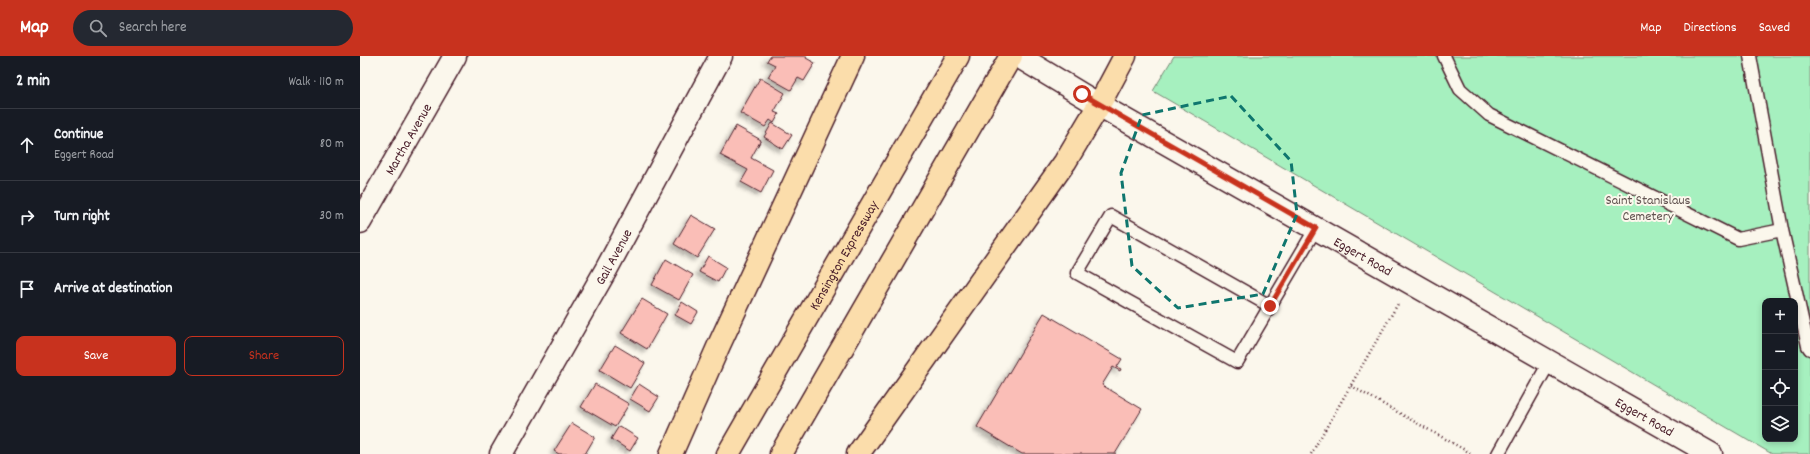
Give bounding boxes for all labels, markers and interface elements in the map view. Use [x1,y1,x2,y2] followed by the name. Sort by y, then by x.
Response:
[73,10,353,46] search box
[20,15,49,42] text: Map
[87,17,109,39] icon: search
[119,17,187,39] text: Search here
[1640,18,1662,38] text: Map
[1684,18,1737,38] text: Directions
[1759,18,1790,38] text: Saved
[16,70,50,94] text: 2 min
[288,73,344,92] text: Walk · 110 m
[1073,85,1091,103] route start
[381,100,438,179] street label: Martha Avenue
[54,124,103,146] text: Continue
[16,134,38,156] icon: ahead
[320,135,344,154] text: 80 m
[54,146,114,165] text: Eggert Road
[1606,191,1690,227] park label: Saint Stanislaus Cemetery
[805,197,885,314] street label: Kensington Expressway
[16,206,38,228] icon: right
[54,206,110,228] text: Turn right
[319,207,344,226] text: 30 m
[591,226,638,289] street label: Gail Avenue
[1329,233,1395,282] street label: Eggert Road
[16,278,38,300] icon: arrive
[54,278,172,300] text: Arrive at destination
[1261,297,1279,315] route end
[1762,298,1798,442] map controls
[1762,298,1798,334] button: +
[1762,334,1798,370] button: −
[16,336,176,376] button: Save
[184,336,344,376] button: Share
[1762,370,1798,406] button: locate
[1611,393,1677,443] street label: Eggert Road
[1762,406,1798,442] button: layers

